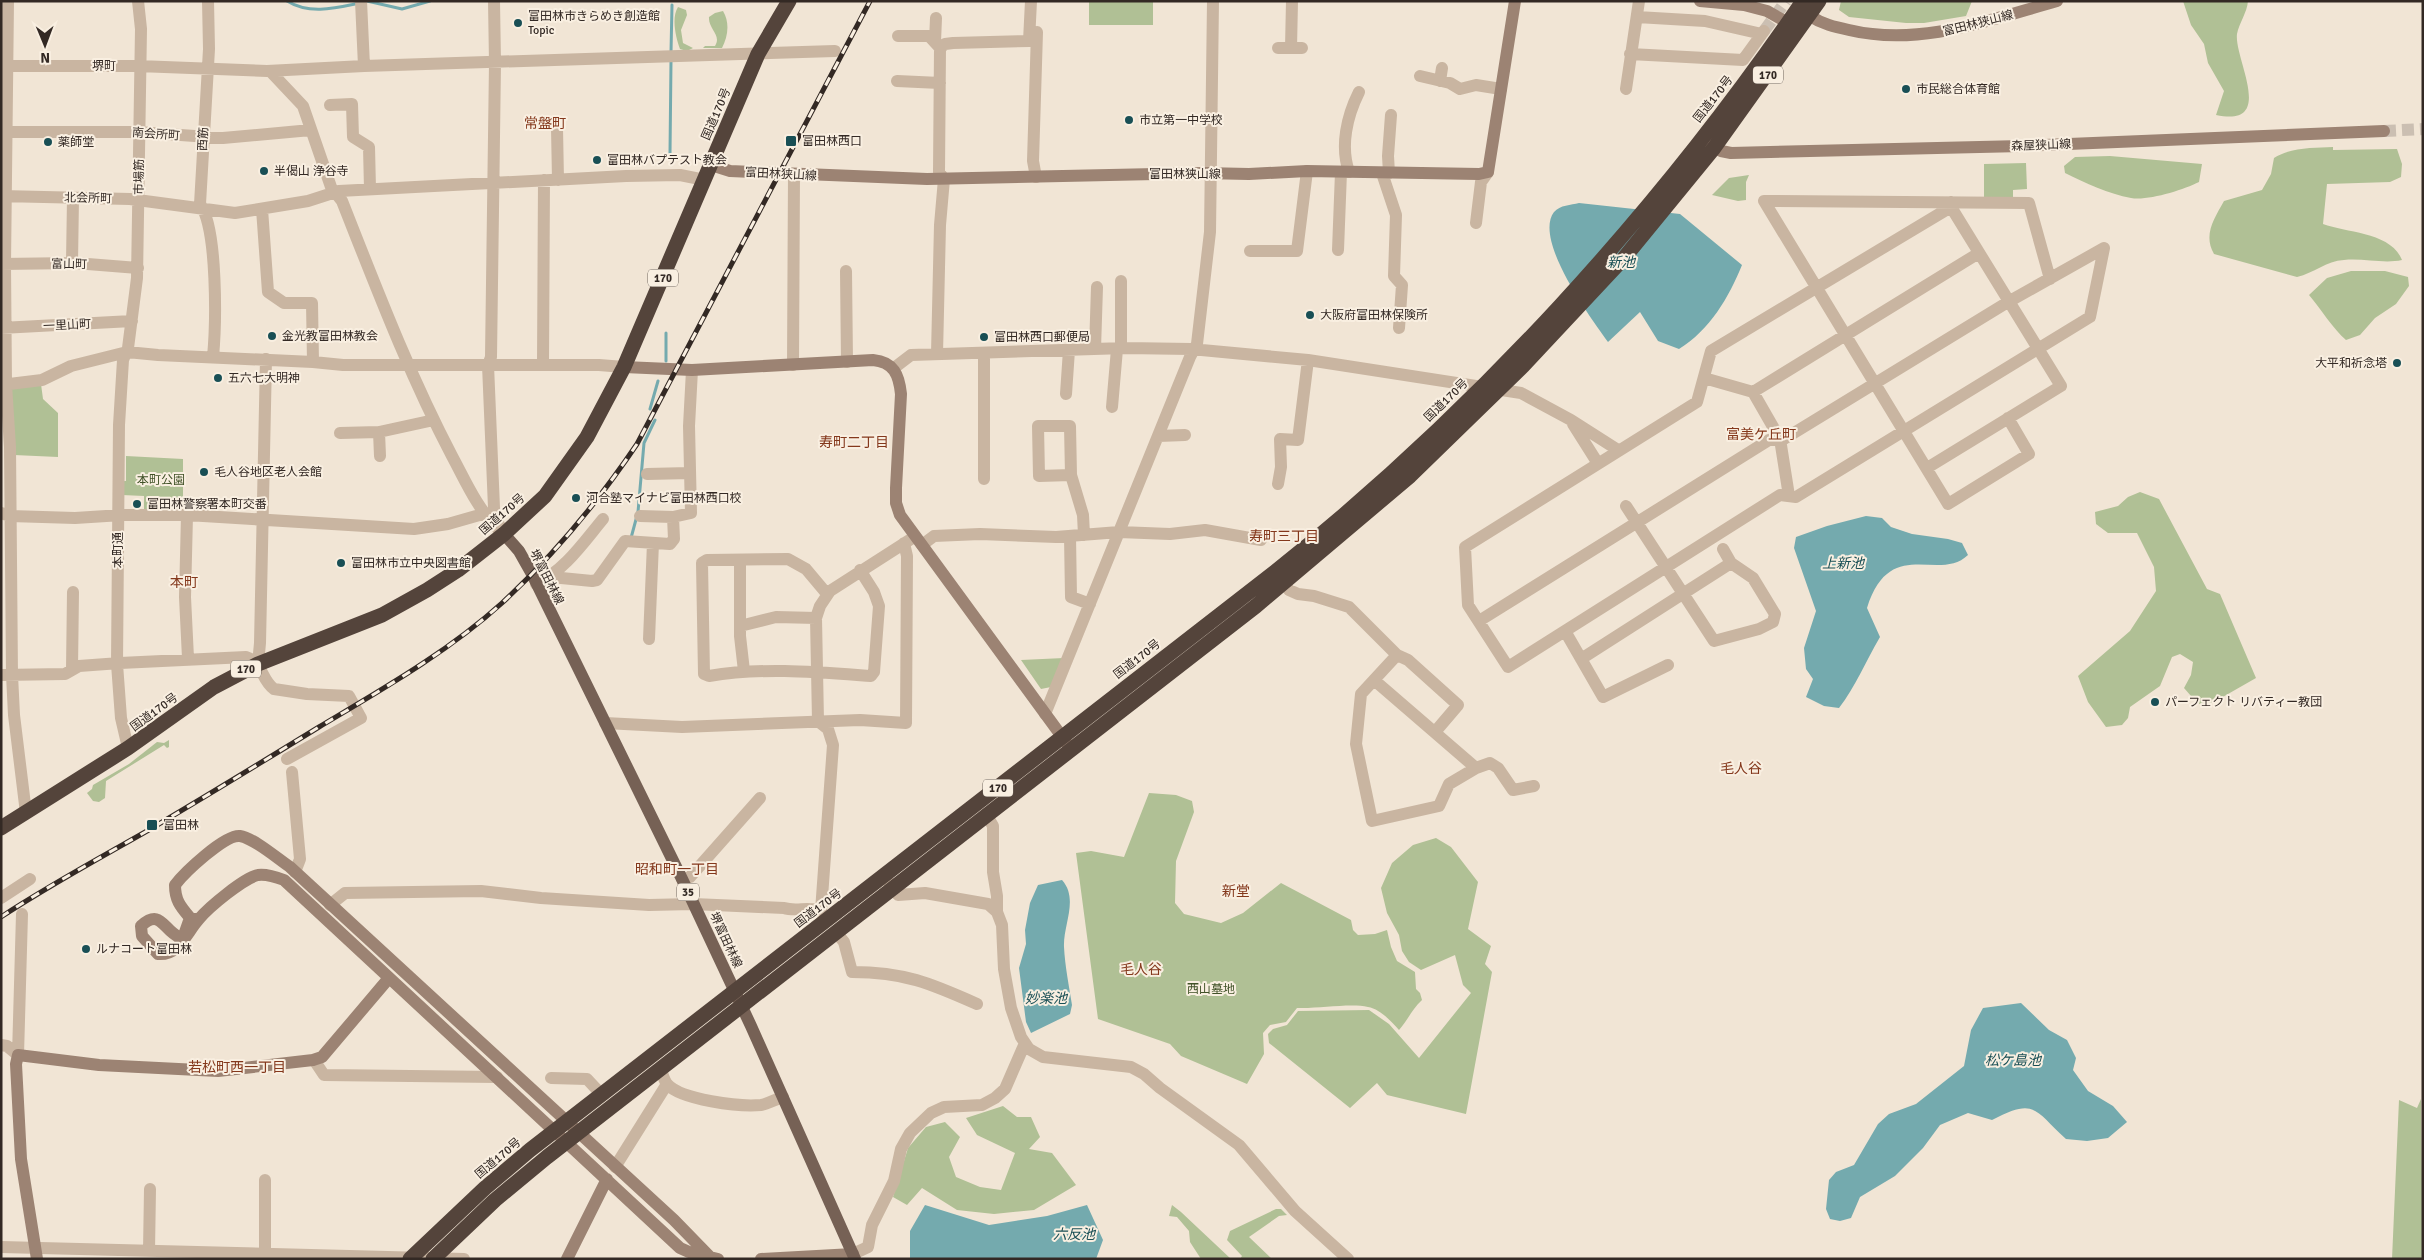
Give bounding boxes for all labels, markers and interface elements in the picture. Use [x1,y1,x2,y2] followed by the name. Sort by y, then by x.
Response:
[1941,7,2015,39] street label: 富田林狭山線
[528,9,660,38] place label: 富田林市きらめき創造館 Topic
[512,17,524,29] marker: 富田林市きらめき創造館 Topic
[20,20,70,70] north arrow
[40,49,50,66] text: N
[92,59,116,74] street label: 堺町
[1753,66,1783,84] road number: 170
[1690,73,1736,126] street label: 国道170号
[1916,82,2000,97] place label: 市民総合体育館
[1900,83,1912,95] marker: 市民総合体育館
[699,86,734,143] street label: 国道170号
[1139,113,1223,128] place label: 市立第一中学校
[1123,114,1135,126] marker: 市立第一中学校
[524,115,566,132] district label: 常盤町
[131,125,180,144] street label: 南会所町
[195,127,212,151] street label: 西筋
[784,134,798,148] marker: 富田林西口
[802,134,862,149] place label: 富田林西口
[58,135,94,150] place label: 薬師堂
[42,136,54,148] marker: 薬師堂
[2011,137,2071,154] street label: 森屋狭山線
[607,153,727,168] place label: 富田林バプテスト教会
[591,154,603,166] marker: 富田林バプテスト教会
[132,159,147,195] street label: 市場筋
[274,164,349,179] place label: 半偈山 浄谷寺
[258,165,270,177] marker: 半偈山 浄谷寺
[745,165,817,184] street label: 富田林狭山線
[1149,167,1221,182] street label: 富田林狭山線
[64,191,112,206] street label: 北会所町
[1607,254,1637,271] water label: 新池
[51,257,87,272] street label: 富山町
[648,270,678,286] road number: 170
[1320,308,1428,323] place label: 大阪府富田林保険所
[1304,309,1316,321] marker: 大阪府富田林保険所
[43,317,91,334] street label: 一里山町
[282,329,378,344] place label: 金光教富田林教会
[266,330,278,342] marker: 金光教富田林教会
[994,330,1090,345] place label: 富田林西口郵便局
[978,331,990,343] marker: 富田林西口郵便局
[2315,356,2387,371] place label: 大平和祈念塔
[2391,357,2403,369] marker: 大平和祈念塔
[228,371,300,386] place label: 五六七大明神
[212,372,224,384] marker: 五六七大明神
[1421,376,1472,425] street label: 国道170号
[1726,426,1796,443] district label: 富美ケ丘町
[819,434,889,451] district label: 寿町二丁目
[214,465,322,480] place label: 毛人谷地区老人会館
[198,466,210,478] marker: 毛人谷地区老人会館
[137,473,185,488] park label: 本町公園
[476,491,528,538] street label: 国道170号
[586,491,742,506] place label: 河合塾マイナビ富田林西口校
[570,492,582,504] marker: 河合塾マイナビ富田林西口校
[147,497,267,512] place label: 富田林警察署本町交番
[131,498,143,510] marker: 富田林警察署本町交番
[1249,528,1319,545] district label: 寿町三丁目
[111,532,126,568] street label: 本町通
[526,547,567,607] street label: 堺富田林線
[1822,555,1866,572] water label: 上新池
[351,556,471,571] place label: 富田林市立中央図書館
[335,557,347,569] marker: 富田林市立中央図書館
[170,574,198,591] district label: 本町
[1111,636,1164,682] street label: 国道170号
[231,661,261,678] road number: 170
[127,690,181,735] street label: 国道170号
[2165,695,2322,710] place label: パーフェクト リバティー教団
[2149,696,2161,708] marker: パーフェクト リバティー教団
[1720,760,1762,777] district label: 毛人谷
[983,780,1013,796] road number: 170
[145,818,159,832] marker: 富田林
[163,818,199,833] place label: 富田林
[635,861,719,878] district label: 昭和町一丁目
[1222,883,1250,900] district label: 新堂
[677,884,699,900] road number: 35
[792,886,845,931] street label: 国道170号
[706,910,745,971] street label: 堺富田林線
[96,942,192,957] place label: ルナコート富田林
[80,943,92,955] marker: ルナコート富田林
[1120,961,1162,978] district label: 毛人谷
[1187,982,1235,997] park label: 西山墓地
[1025,990,1069,1007] water label: 妙楽池
[1985,1052,2043,1069] water label: 松ケ島池
[188,1059,286,1076] district label: 若松町西一丁目
[472,1135,524,1182] street label: 国道170号
[1053,1226,1097,1243] water label: 六反池

